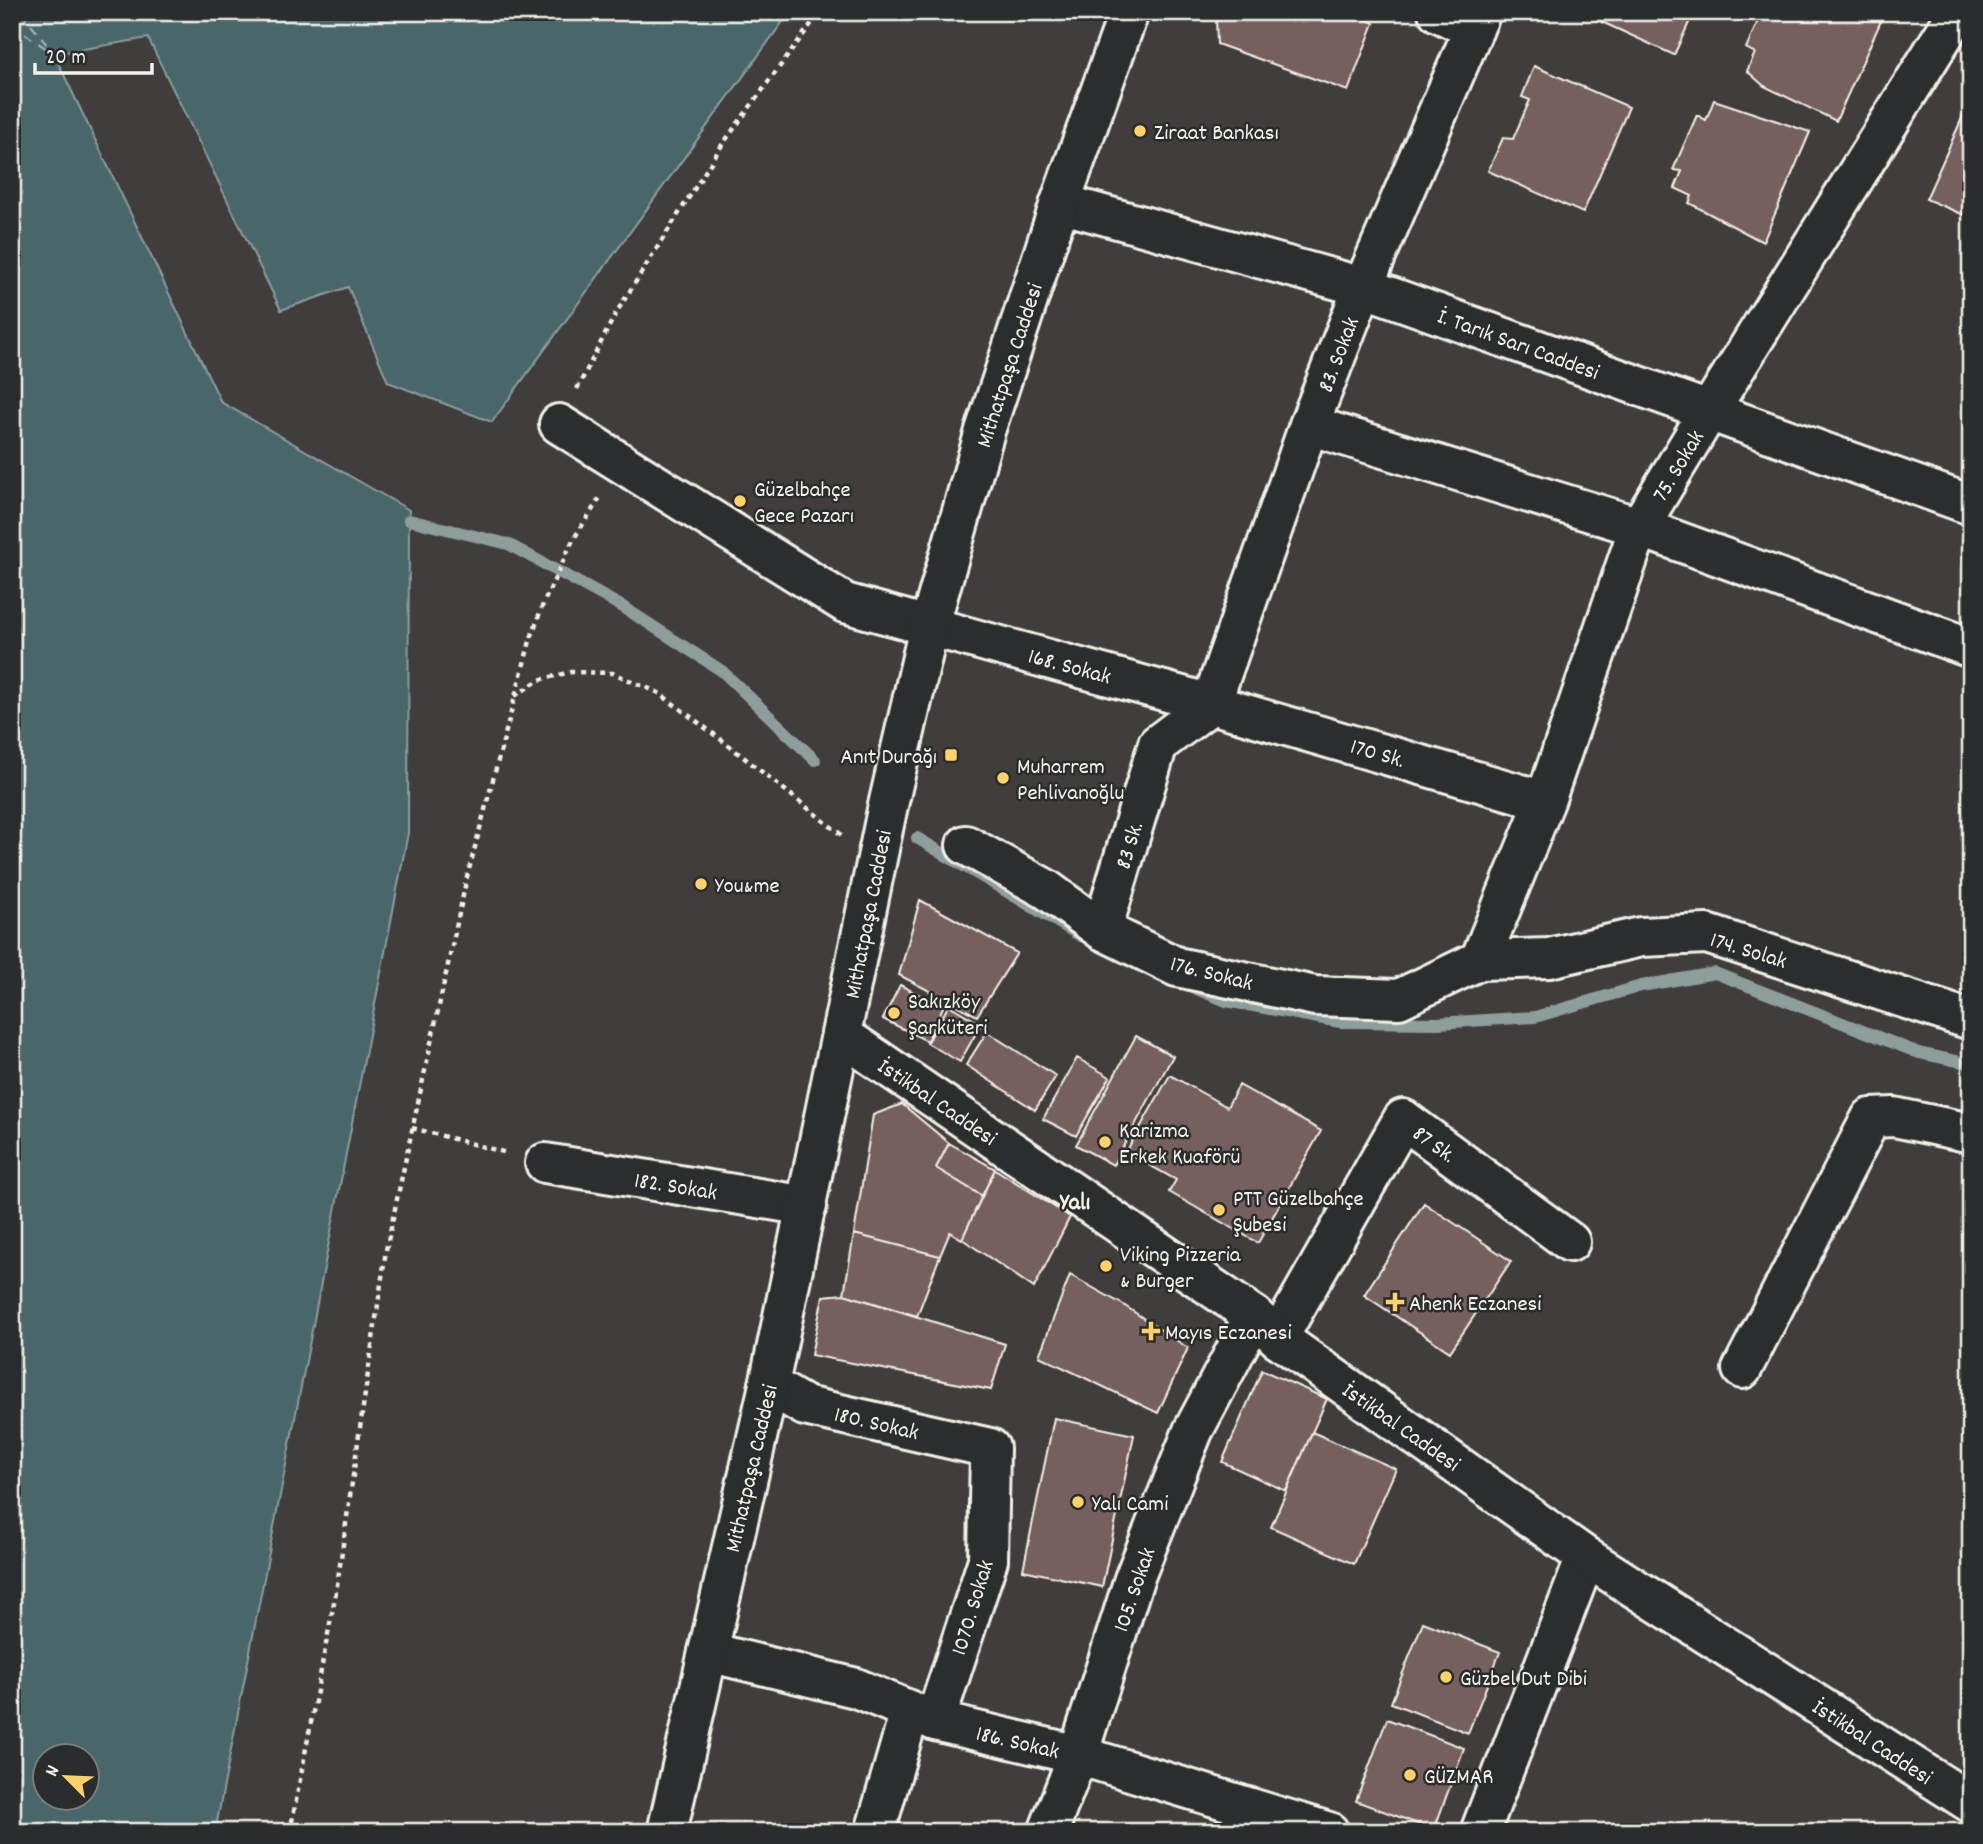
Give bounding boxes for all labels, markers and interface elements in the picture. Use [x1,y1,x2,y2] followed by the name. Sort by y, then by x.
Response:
[35,32,152,76] scale bar
[46,44,86,74] text: 20 m
[1154,118,1279,151] place label: Ziraat Bankası
[1132,123,1148,139] marker: Ziraat Bankası
[969,280,1053,453] street label: Mithatpaşa Caddesi
[1432,302,1603,391] street label: İ. Tarık Sarı Caddesi
[1311,313,1370,398] street label: 83. Sokak
[1646,425,1714,509] street label: 75. Sokak
[754,475,854,534] place label: Güzelbahçe Gece Pazarı
[732,493,748,509] marker: Güzelbahçe Gece Pazarı
[1024,641,1114,695] street label: 168. Sokak
[1346,732,1408,779] street label: 170 Sk.
[840,742,937,775] place label: Anıt Durağı
[943,747,959,763] marker: Anıt Durağı
[1017,752,1124,811] place label: Muharrem Pehlivanoğlu
[995,770,1011,786] marker: Muharrem Pehlivanoğlu
[1109,818,1154,874] street label: 83 Sk.
[838,828,903,1002] street label: Mithatpaşa Caddesi
[715,871,780,904] place label: You&me
[693,876,709,892] marker: You&me
[1706,925,1790,980] street label: 174. Solak
[1166,949,1256,1002] street label: 176. Sokak
[908,987,987,1046] place label: Sakızköy Şarküteri
[886,1005,902,1021] marker: Sakızköy Şarküteri
[870,1052,1002,1156] street label: İstikbal Caddesi
[1119,1116,1240,1175] place label: Karizma Erkek Kuaförü
[1404,1119,1462,1173] street label: 87 Sk.
[1097,1134,1113,1150] marker: Karizma Erkek Kuaförü
[632,1166,719,1211] street label: 182. Sokak
[1233,1184,1364,1243] place label: PTT Güzelbahçe Şubesi
[1059,1187,1090,1221] district label: Yalı
[1211,1202,1227,1218] marker: PTT Güzelbahçe Şubesi
[1120,1240,1242,1299] place label: Viking Pizzeria & Burger
[1098,1258,1114,1274] marker: Viking Pizzeria & Burger
[1409,1289,1541,1322] place label: Ahenk Eczanesi
[1387,1294,1403,1310] marker: Ahenk Eczanesi
[1165,1318,1292,1351] place label: Mayıs Eczanesi
[1143,1323,1159,1339] marker: Mayıs Eczanesi
[1334,1376,1466,1482] street label: İstikbal Caddesi
[718,1382,789,1556] street label: Mithatpaşa Caddesi
[831,1400,922,1451] street label: 180. Sokak
[1092,1489,1168,1522] place label: Yalı Cami
[1070,1494,1086,1510] marker: Yalı Cami
[1106,1543,1166,1637] street label: 105. Sokak
[944,1556,1004,1660] street label: 1070. Sokak
[1460,1664,1587,1697] place label: Güzbel Dut Dibi
[1438,1669,1454,1685] marker: Güzbel Dut Dibi
[1804,1693,1938,1795] street label: İstikbal Caddesi
[972,1719,1062,1770] street label: 186. Sokak
[32,1742,102,1812] north arrow
[39,1762,68,1781] text: N
[1424,1762,1493,1795] place label: GÜZMAR
[1402,1767,1418,1783] marker: GÜZMAR

